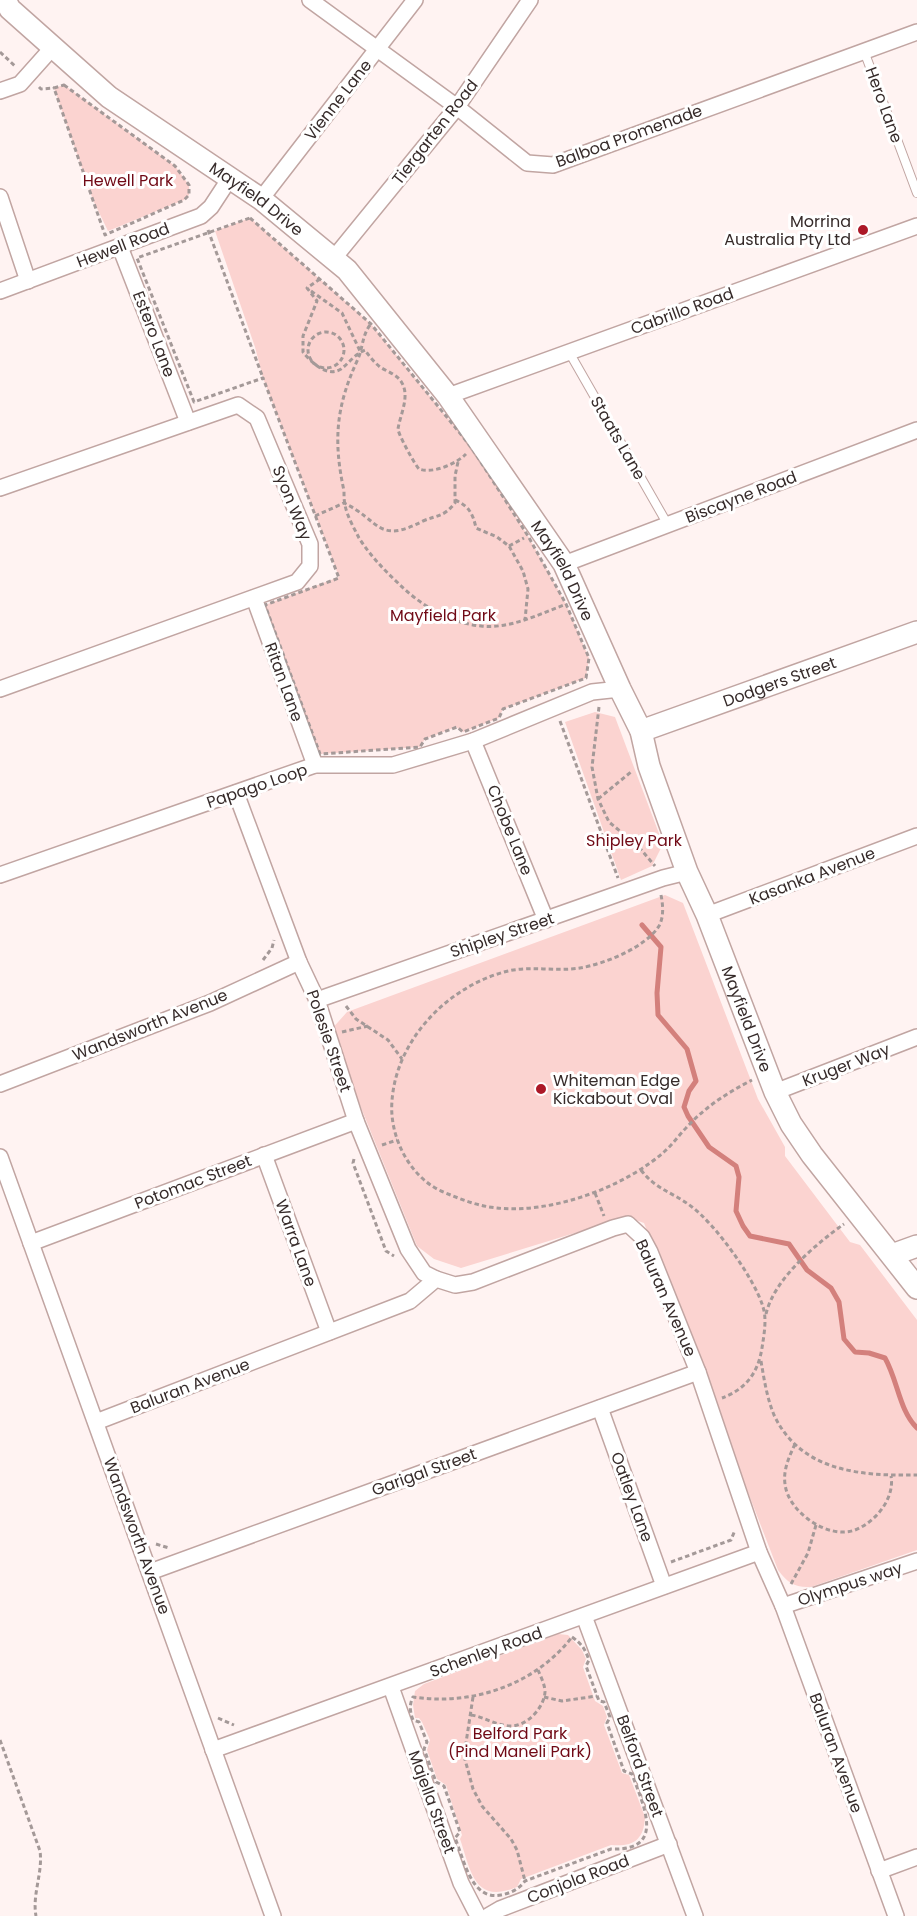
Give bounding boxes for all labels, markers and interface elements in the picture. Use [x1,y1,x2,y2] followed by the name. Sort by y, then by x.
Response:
[299,55,377,145] street label: Vienne Lane
[860,64,908,146] street label: Hero Lane
[387,75,483,189] street label: Tiergarten Road
[553,99,706,173] street label: Balboa Promenade
[205,156,309,241] street label: Mayfield Drive
[83,169,174,192] park label: Hewell Park
[724,210,851,251] place label: Morrina Australia Pty Ltd
[73,217,173,273] street label: Hewell Road
[856,223,870,237] marker: Morrina Australia Pty Ltd
[627,282,737,340] street label: Cabrillo Road
[127,288,181,381] street label: Estero Lane
[585,392,651,484] street label: Staats Lane
[267,462,317,544] street label: Syon Way
[682,465,800,529] street label: Biscayne Road
[526,516,599,624] street label: Mayfield Drive
[390,604,497,627] park label: Mayfield Park
[259,639,309,725] street label: Ritan Lane
[720,650,839,712] street label: Dodgers Street
[203,758,311,814] street label: Papago Loop
[481,781,539,879] street label: Chobe Lane
[586,829,683,852] park label: Shipley Park
[746,841,878,911] street label: Kasanka Avenue
[447,906,557,964] street label: Shipley Street
[716,962,778,1075] street label: Mayfield Drive
[69,983,231,1067] street label: Wandsworth Avenue
[301,987,357,1095] street label: Polesie Street
[799,1038,893,1092] street label: Kruger Way
[553,1069,680,1110] place label: Whiteman Edge Kickabout Oval
[534,1082,548,1096] marker: Whiteman Edge Kickabout Oval
[131,1149,255,1215] street label: Potomac Street
[270,1196,322,1290] street label: Warra Lane
[630,1236,702,1360] street label: Baluran Avenue
[127,1353,253,1419] street label: Baluran Avenue
[368,1442,480,1502] street label: Garigal Street
[605,1449,659,1545] street label: Oatley Lane
[98,1454,176,1618] street label: Wandsworth Avenue
[795,1556,905,1612] street label: Olympus way
[427,1621,545,1683] street label: Schenley Road
[804,1690,868,1816] street label: Baluran Avenue
[611,1712,669,1820] street label: Belford Street
[448,1722,592,1763] park label: Belford Park (Pind Maneli Park)
[403,1747,461,1857] street label: Majella Street
[524,1849,632,1909] street label: Conjola Road

